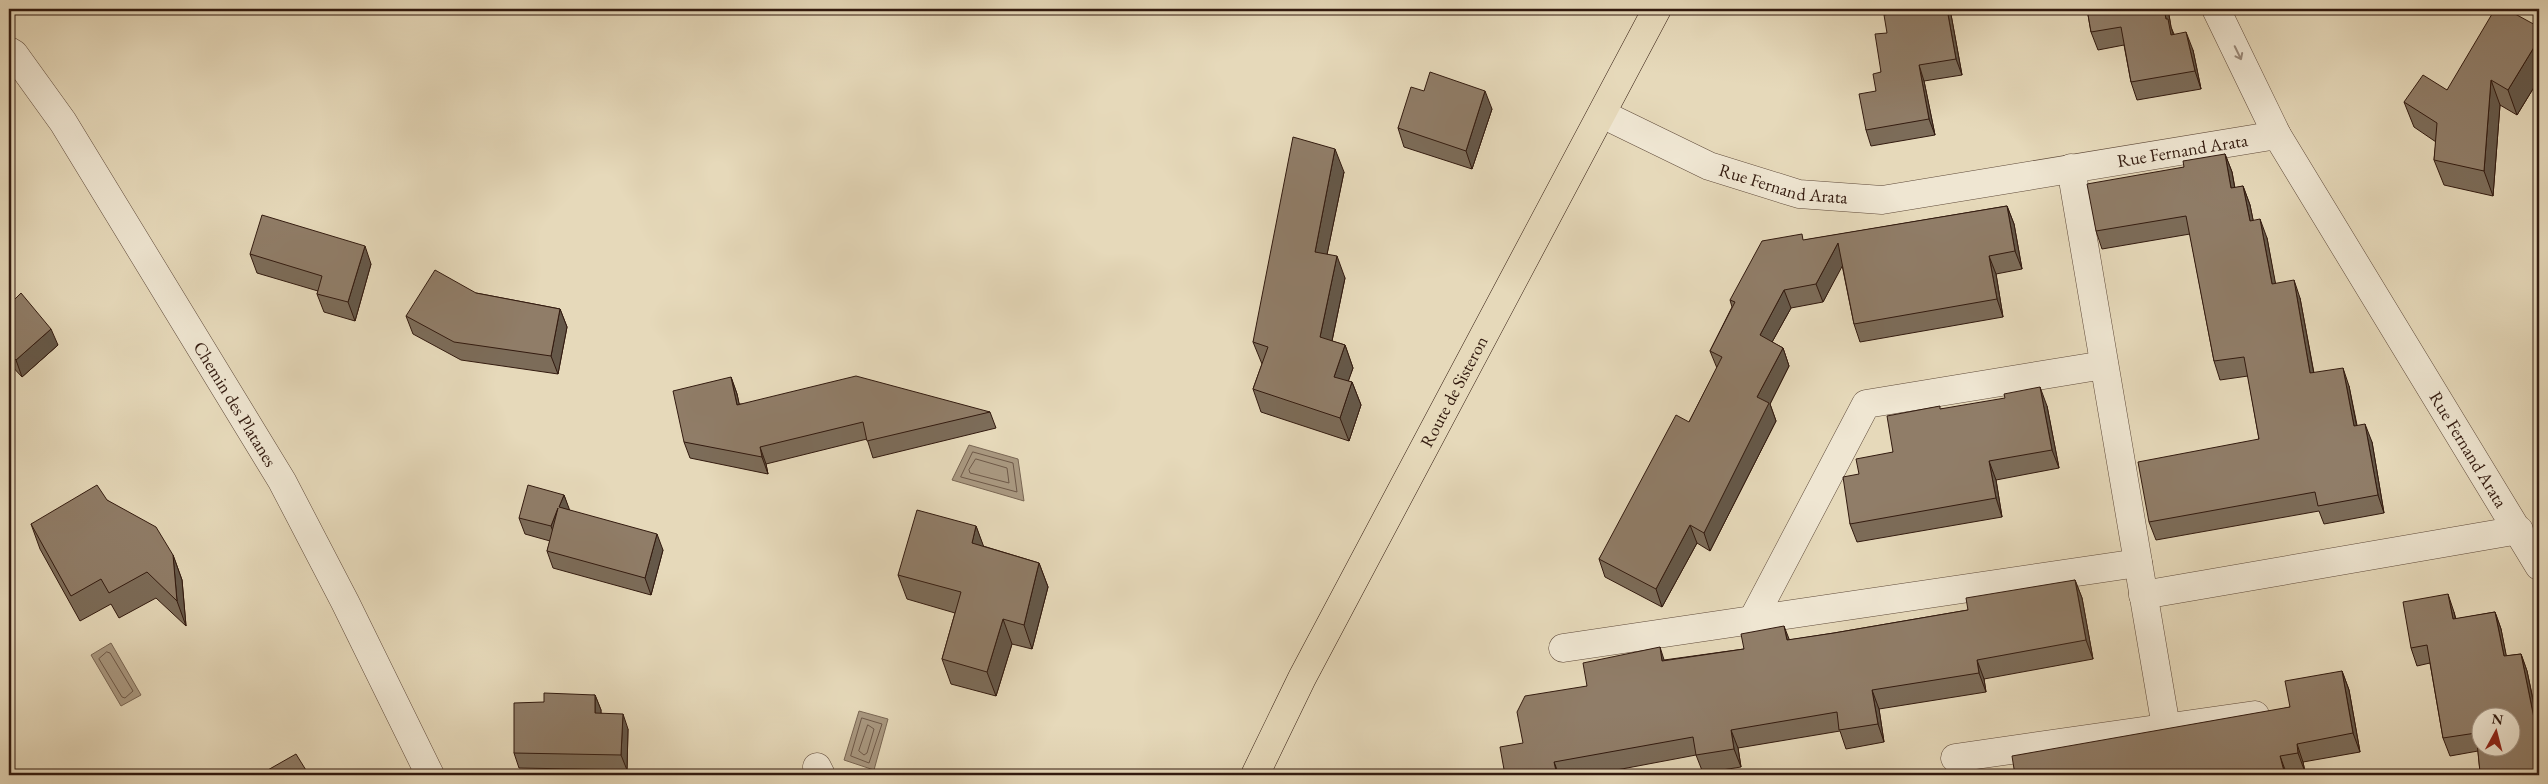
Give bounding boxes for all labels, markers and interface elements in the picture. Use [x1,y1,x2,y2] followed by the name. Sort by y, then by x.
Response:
[2233,45,2243,60] one-way arrow
[2115,128,2250,172] street label: Rue Fernand Arata
[1716,158,1849,209] street label: Rue Fernand Arata
[1415,331,1493,451] street label: Route de Sisteron
[188,337,283,471] street label: Chemin des Platanes
[2425,387,2513,513] street label: Rue Fernand Arata
[2470,706,2520,756] north arrow
[2491,709,2505,729] text: N

